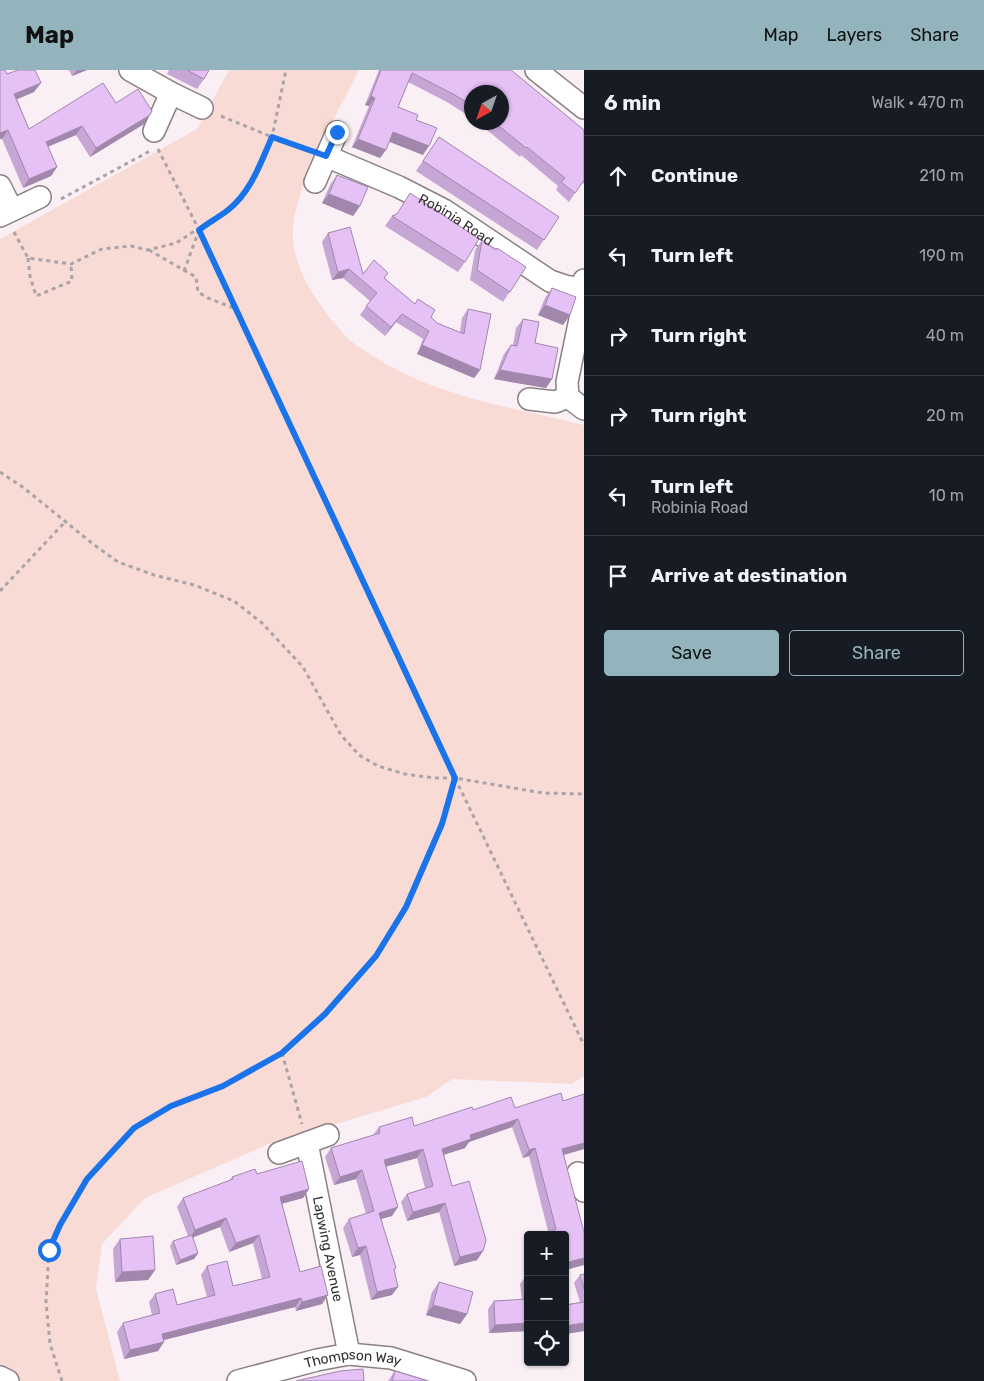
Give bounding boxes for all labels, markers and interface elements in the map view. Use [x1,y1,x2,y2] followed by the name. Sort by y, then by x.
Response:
[25,21,74,49] text: Map
[764,24,799,46] text: Map
[827,24,882,46] text: Layers
[910,24,959,46] text: Share
[464,85,509,130] north arrow
[604,90,661,115] text: 6 min
[871,93,964,112] text: Walk · 470 m
[326,121,349,144] route end
[604,162,632,190] icon: ahead
[651,164,738,187] text: Continue
[919,166,964,185] text: 210 m
[416,190,497,249] street label: Robinia Road
[604,242,632,270] icon: left
[651,244,733,267] text: Turn left
[919,246,964,265] text: 190 m
[604,322,632,350] icon: right
[651,324,746,347] text: Turn right
[926,326,964,345] text: 40 m
[604,402,632,430] icon: right
[651,404,746,427] text: Turn right
[926,406,964,425] text: 20 m
[651,475,733,498] text: Turn left
[604,482,632,510] icon: left
[929,486,964,505] text: 10 m
[651,498,748,517] text: Robinia Road
[604,562,632,590] icon: arrive
[651,564,847,587] text: Arrive at destination
[604,630,779,676] button: Save
[789,630,964,676] button: Share
[309,1195,347,1303] street label: Lapwing Avenue
[524,1231,569,1366] map controls
[524,1231,569,1276] button: +
[38,1239,61,1262] route start
[524,1276,569,1321] button: −
[524,1321,569,1366] button: locate
[302,1346,404,1372] street label: Thompson Way

